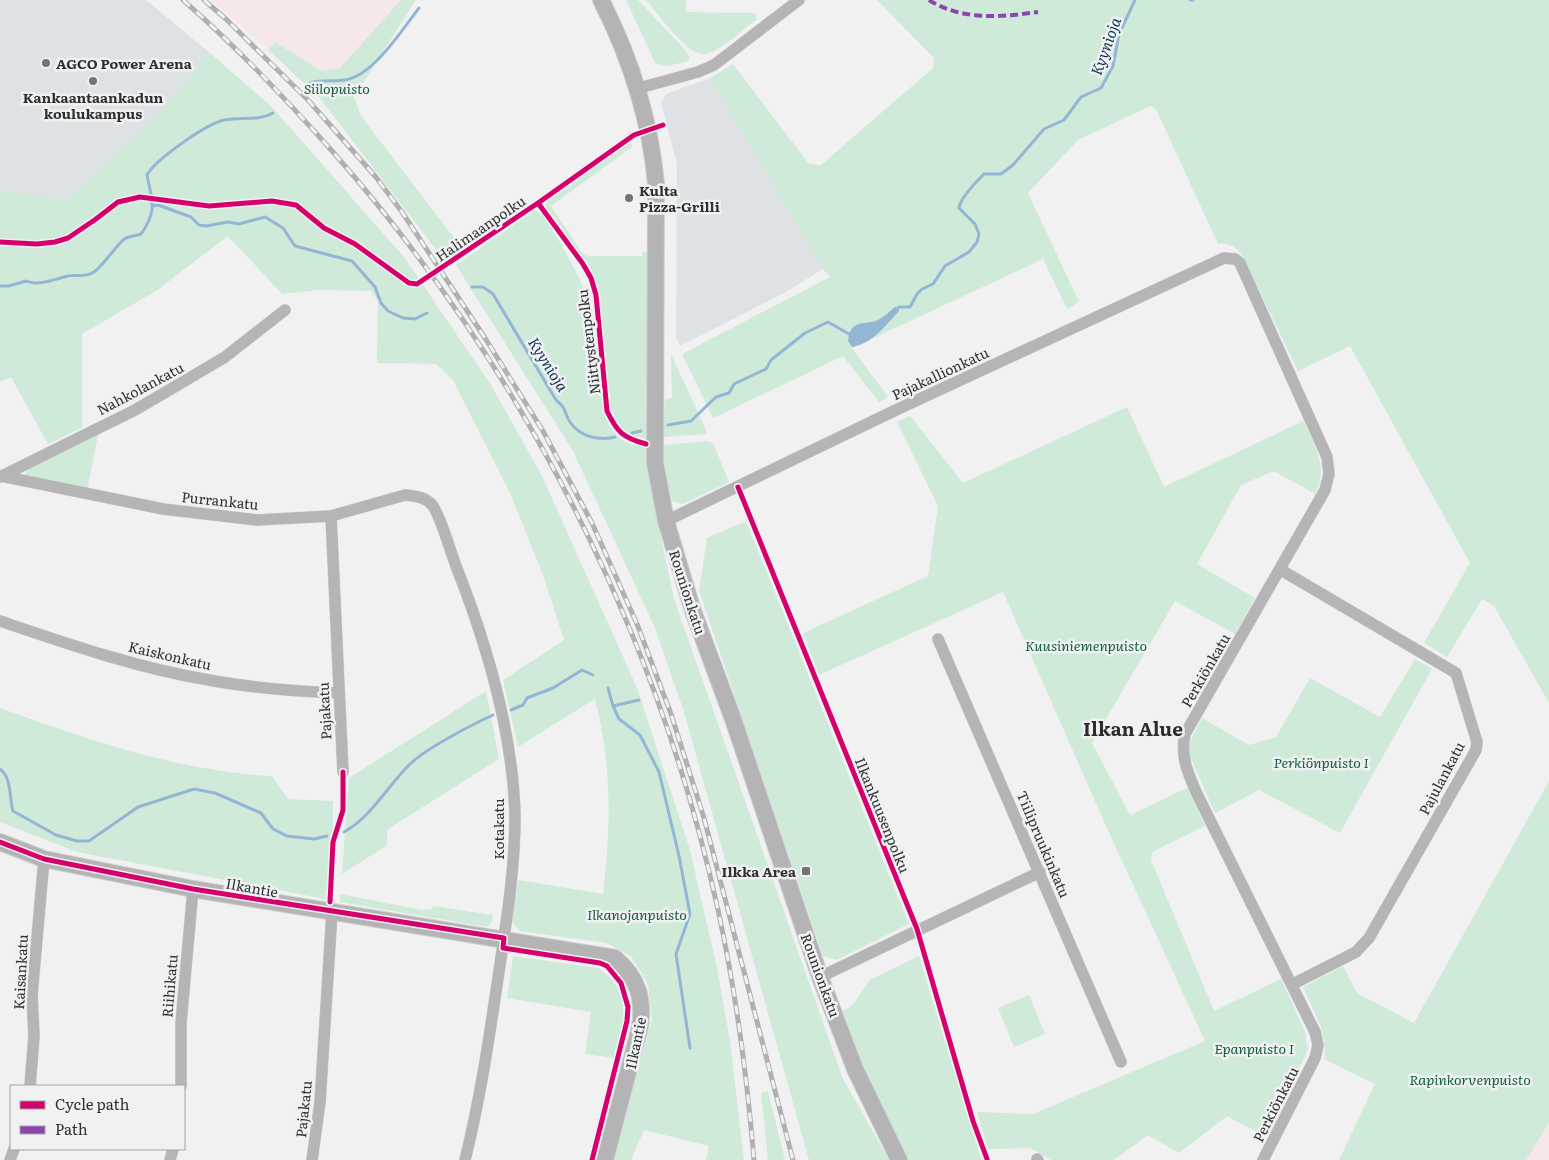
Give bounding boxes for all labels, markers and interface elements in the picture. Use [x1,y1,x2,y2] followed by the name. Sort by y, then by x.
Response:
[1084,13,1126,78] water label: Kyynioja
[56,53,193,73] place label: AGCO Power Arena
[40,57,52,69] marker: AGCO Power Arena
[87,75,99,87] marker: Kankaantaankadun koulukampus
[304,78,370,98] park label: Siilopuisto
[23,87,164,123] place label: Kankaantaankadun koulukampus
[639,180,720,216] place label: Kulta Pizza-Grilli
[431,190,529,266] street label: Halimaanpolku
[623,192,635,204] marker: Kulta Pizza-Grilli
[572,288,604,396] street label: Niittystenpolku
[523,332,575,396] water label: Kyynioja
[888,342,992,404] street label: Pajakallionkatu
[93,357,187,419] street label: Nahkolankatu
[181,486,260,514] street label: Purrankatu
[665,547,711,637] street label: Rounionkatu
[1176,629,1234,711] street label: Perkiönkatu
[1025,635,1147,655] park label: Kuusiniemenpuisto
[127,636,214,674] street label: Kaiskonkatu
[313,682,335,740] street label: Pajakatu
[1083,714,1183,742] district label: Ilkan Alue
[1413,738,1469,818] street label: Pajulankatu
[1273,752,1369,772] park label: Perkiönpuisto I
[851,754,915,876] street label: Ilkankuusenpolku
[1012,788,1076,901] street label: Tiilipruukinkatu
[488,798,508,860] street label: Kotakatu
[722,861,797,881] place label: Ilkka Area
[800,865,812,877] marker: Ilkka Area
[224,873,280,901] street label: Ilkantie
[587,904,687,924] park label: Ilkanojanpuisto
[797,930,845,1020] street label: Rounionkatu
[8,934,32,1010] street label: Kaisankatu
[156,953,182,1018] street label: Riihikatu
[620,1015,650,1071] street label: Ilkantie
[1214,1038,1294,1058] park label: Epanpuisto I
[1247,1063,1303,1145] street label: Perkiönkatu
[1409,1069,1531,1089] park label: Rapinkorvenpuisto
[290,1079,316,1139] street label: Pajakatu
[10,1085,185,1150] legend
[55,1092,130,1115] text: Cycle path
[55,1117,88,1140] text: Path

